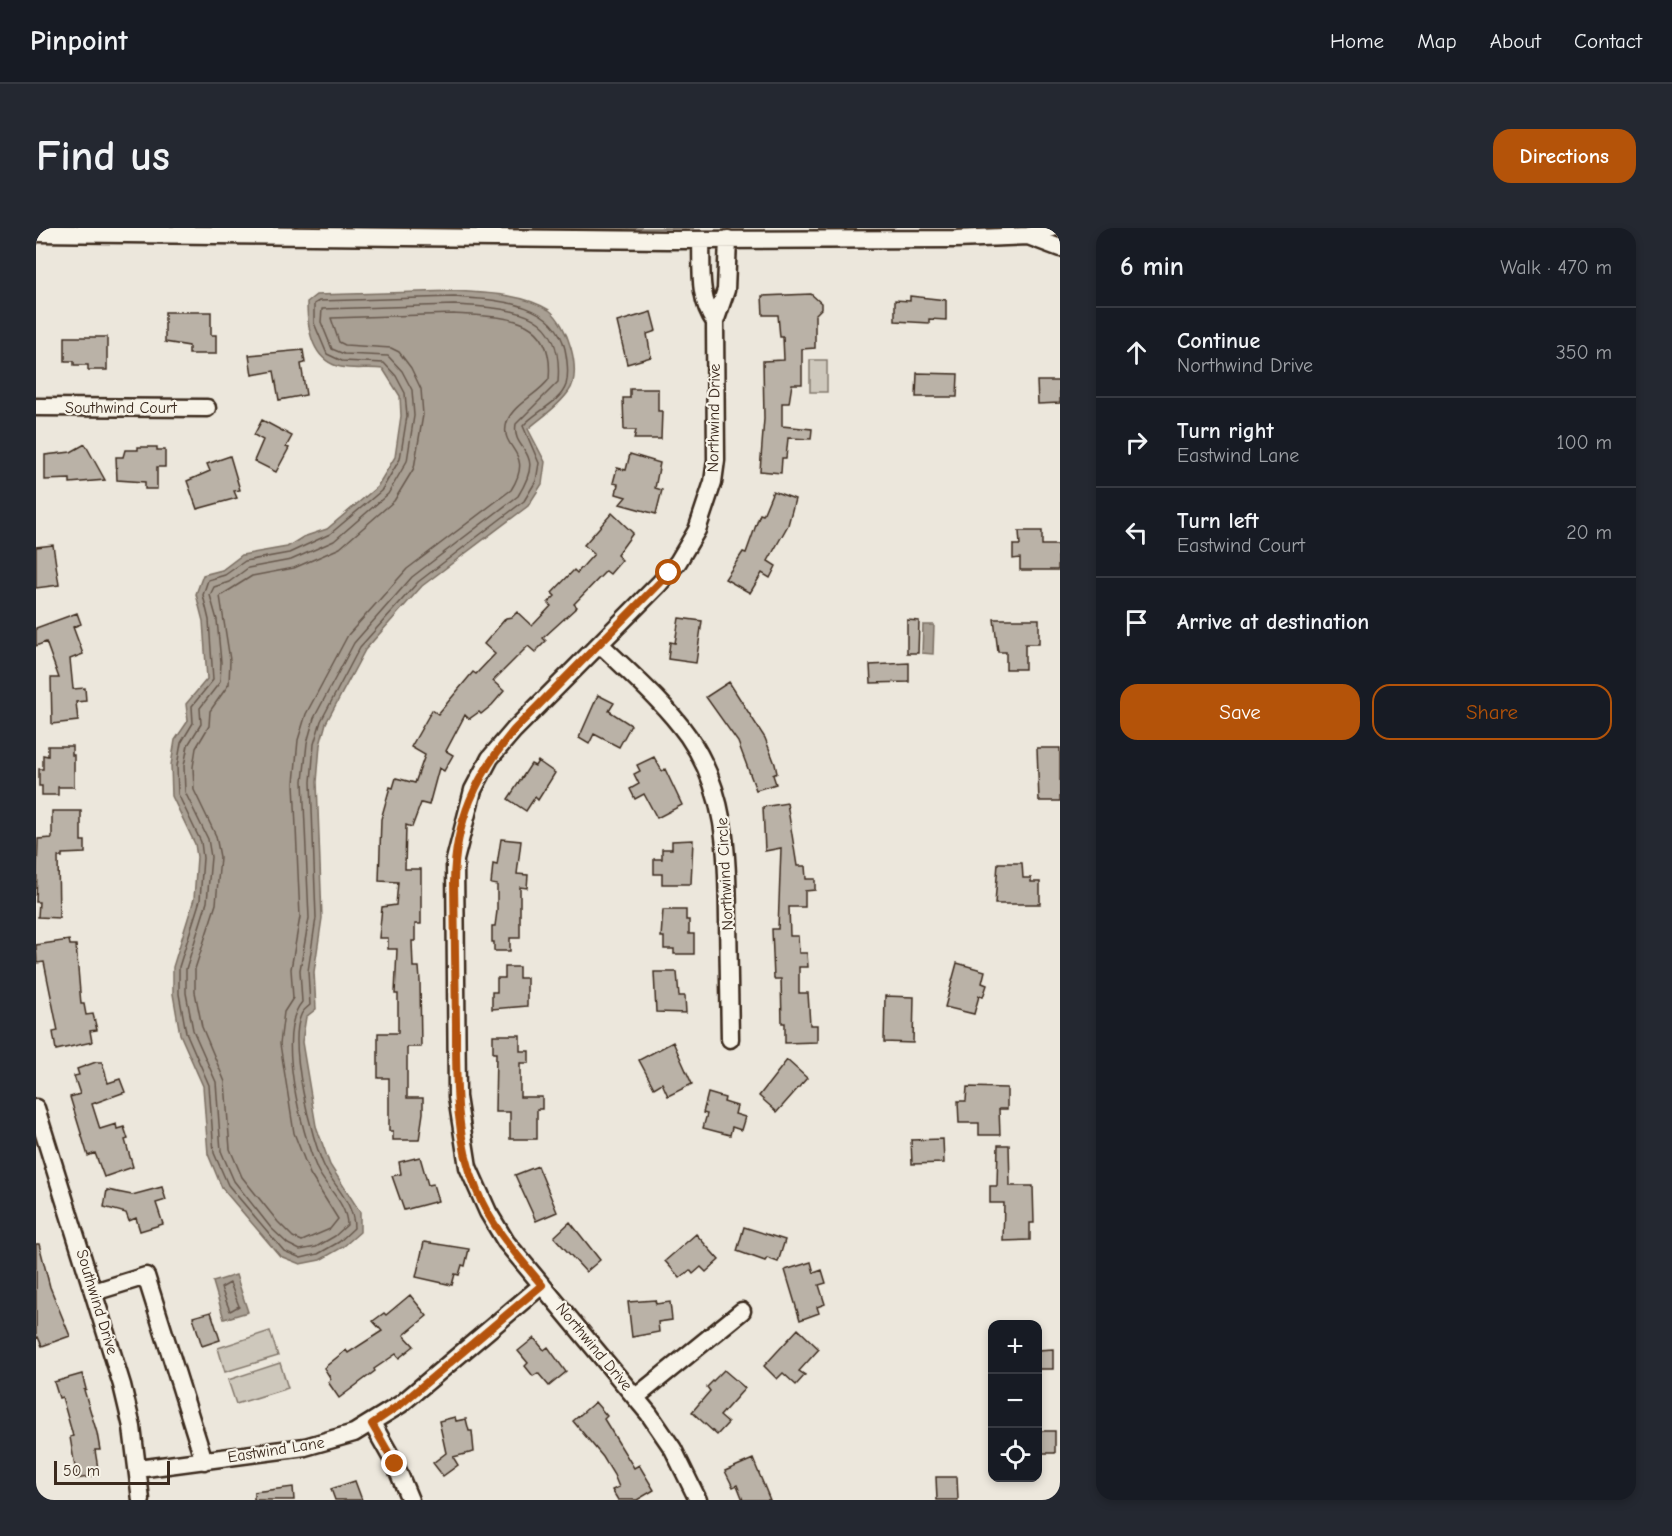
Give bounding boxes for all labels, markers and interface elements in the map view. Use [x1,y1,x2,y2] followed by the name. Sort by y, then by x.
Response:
[30,25,128,57] text: Pinpoint
[1330,29,1384,53] text: Home
[1417,29,1457,53] text: Map
[1490,29,1541,53] text: About
[1574,29,1642,53] text: Contact
[1493,129,1636,183] button: Directions
[36,132,170,181] text: Find us
[1120,252,1184,282] text: 6 min
[1500,256,1612,279] text: Walk · 470 m
[1177,328,1260,354] text: Continue
[1120,336,1153,369] icon: ahead
[1556,341,1612,364] text: 350 m
[1177,354,1313,377] text: Northwind Drive
[704,363,724,473] street label: Northwind Drive
[65,399,177,417] street label: Southwind Court
[1177,418,1274,444] text: Turn right
[1120,426,1153,459] icon: right
[1557,431,1612,454] text: 100 m
[1177,444,1299,467] text: Eastwind Lane
[1177,508,1259,534] text: Turn left
[1120,516,1153,549] icon: left
[1566,521,1612,544] text: 20 m
[1177,534,1305,557] text: Eastwind Court
[655,559,681,585] route start
[1120,606,1153,639] icon: arrive
[1177,609,1369,635] text: Arrive at destination
[1120,684,1360,740] button: Save
[1372,684,1612,740] button: Share
[713,817,737,931] street label: Northwind Circle
[72,1247,122,1357] street label: Southwind Drive
[552,1300,636,1394] street label: Northwind Drive
[988,1320,1042,1482] map controls
[988,1320,1042,1374] button: +
[988,1374,1042,1428] button: −
[988,1428,1042,1482] button: locate
[226,1433,326,1467] street label: Eastwind Lane
[381,1450,407,1476] route end
[54,1458,170,1486] scale bar
[63,1462,100,1480] text: 50 m

